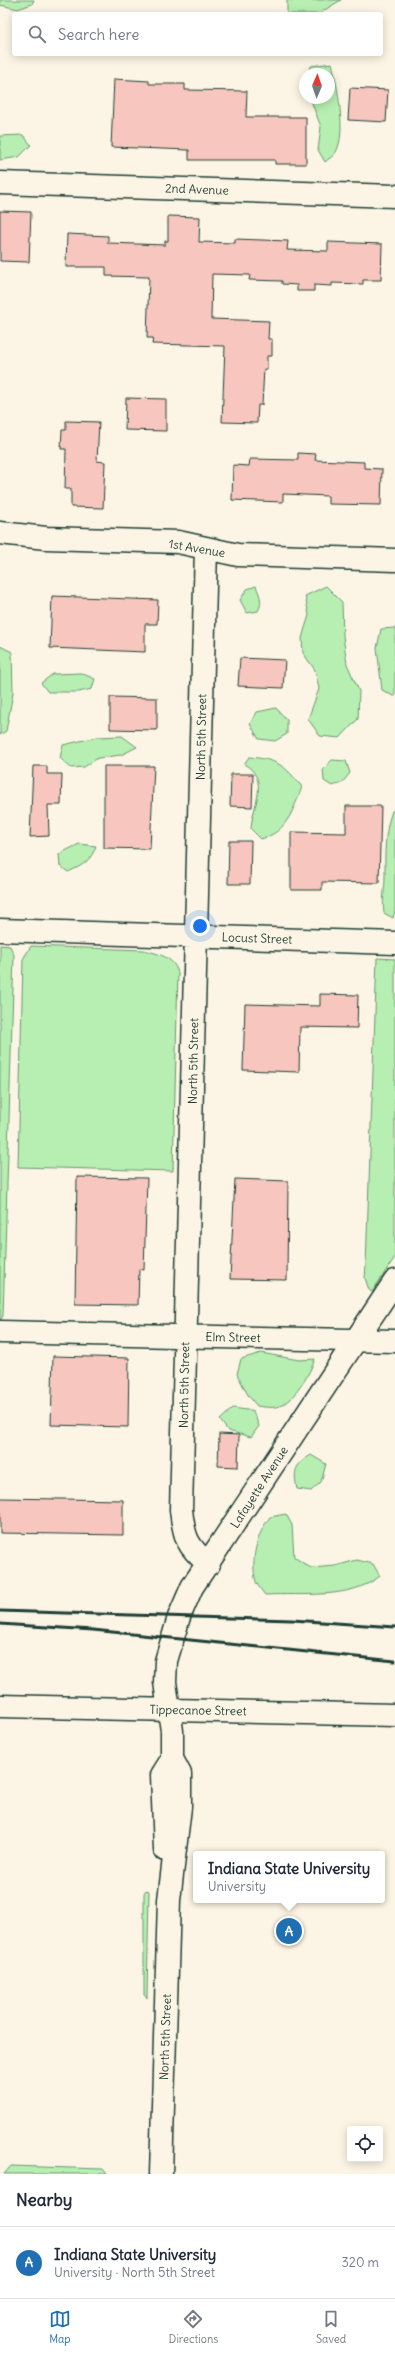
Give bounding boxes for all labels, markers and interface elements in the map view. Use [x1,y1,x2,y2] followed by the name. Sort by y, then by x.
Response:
[12,12,383,56] search box
[26,23,48,45] icon: search
[58,25,139,44] text: Search here
[299,68,335,104] north arrow
[165,180,229,198] street label: 2nd Avenue
[167,536,227,560] street label: 1st Avenue
[193,694,209,780] street label: North 5th Street
[190,916,210,936] your location
[221,929,293,947] street label: Locust Street
[185,1018,201,1104] street label: North 5th Street
[205,1329,261,1345] street label: Elm Street
[176,1342,192,1428] street label: North 5th Street
[227,1443,291,1531] street label: Lafayette Avenue
[149,1702,247,1718] street label: Tippecanoe Street
[193,1851,385,1903] popup
[208,1859,370,1878] text: Indiana State University
[208,1878,266,1895] text: University
[276,1916,302,1946] pin: A
[156,1994,174,2080] street label: North 5th Street
[347,2126,383,2162] map controls
[347,2126,383,2162] button: locate
[16,2189,72,2211] text: Nearby
[54,2245,216,2264] text: Indiana State University
[25,2254,33,2271] text: A
[341,2254,379,2271] text: 320 m
[54,2264,215,2281] text: University · North 5th Street
[49,2308,71,2346] tab: Map
[169,2308,218,2346] tab: Directions
[316,2308,346,2346] tab: Saved

